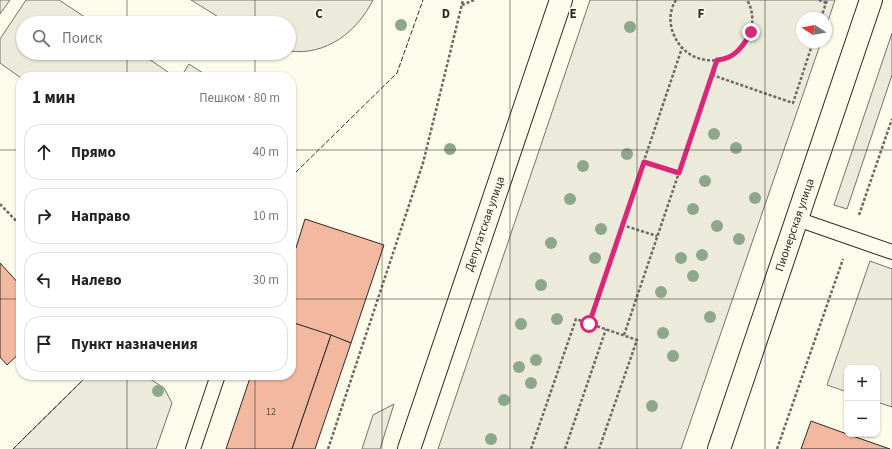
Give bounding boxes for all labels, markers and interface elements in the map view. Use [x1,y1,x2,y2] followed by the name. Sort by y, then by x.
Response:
[315,5,323,23] text: C
[442,5,450,23] text: D
[569,5,577,23] text: E
[698,5,705,23] text: F
[796,12,832,48] north arrow
[16,16,296,60] search box
[742,23,760,41] route end
[30,27,52,49] icon: search
[62,28,103,49] text: Поиск
[32,86,75,110] text: 1 мин
[199,89,280,107] text: Пешком · 80 m
[33,141,55,163] icon: ahead
[71,142,116,163] text: Прямо
[253,143,279,161] text: 40 m
[461,174,509,274] street label: Депутатская улица
[771,176,819,274] street label: Пионерская улица
[33,205,55,227] icon: right
[71,206,130,227] text: Направо
[253,207,279,225] text: 10 m
[33,269,55,291] icon: left
[71,270,122,291] text: Налево
[253,271,279,289] text: 30 m
[580,315,598,333] route start
[33,333,55,355] icon: arrive
[71,334,198,355] text: Пункт назначения
[844,365,880,437] map controls
[844,365,880,401] button: +
[844,401,880,437] button: −
[266,405,276,419] house number: 12

